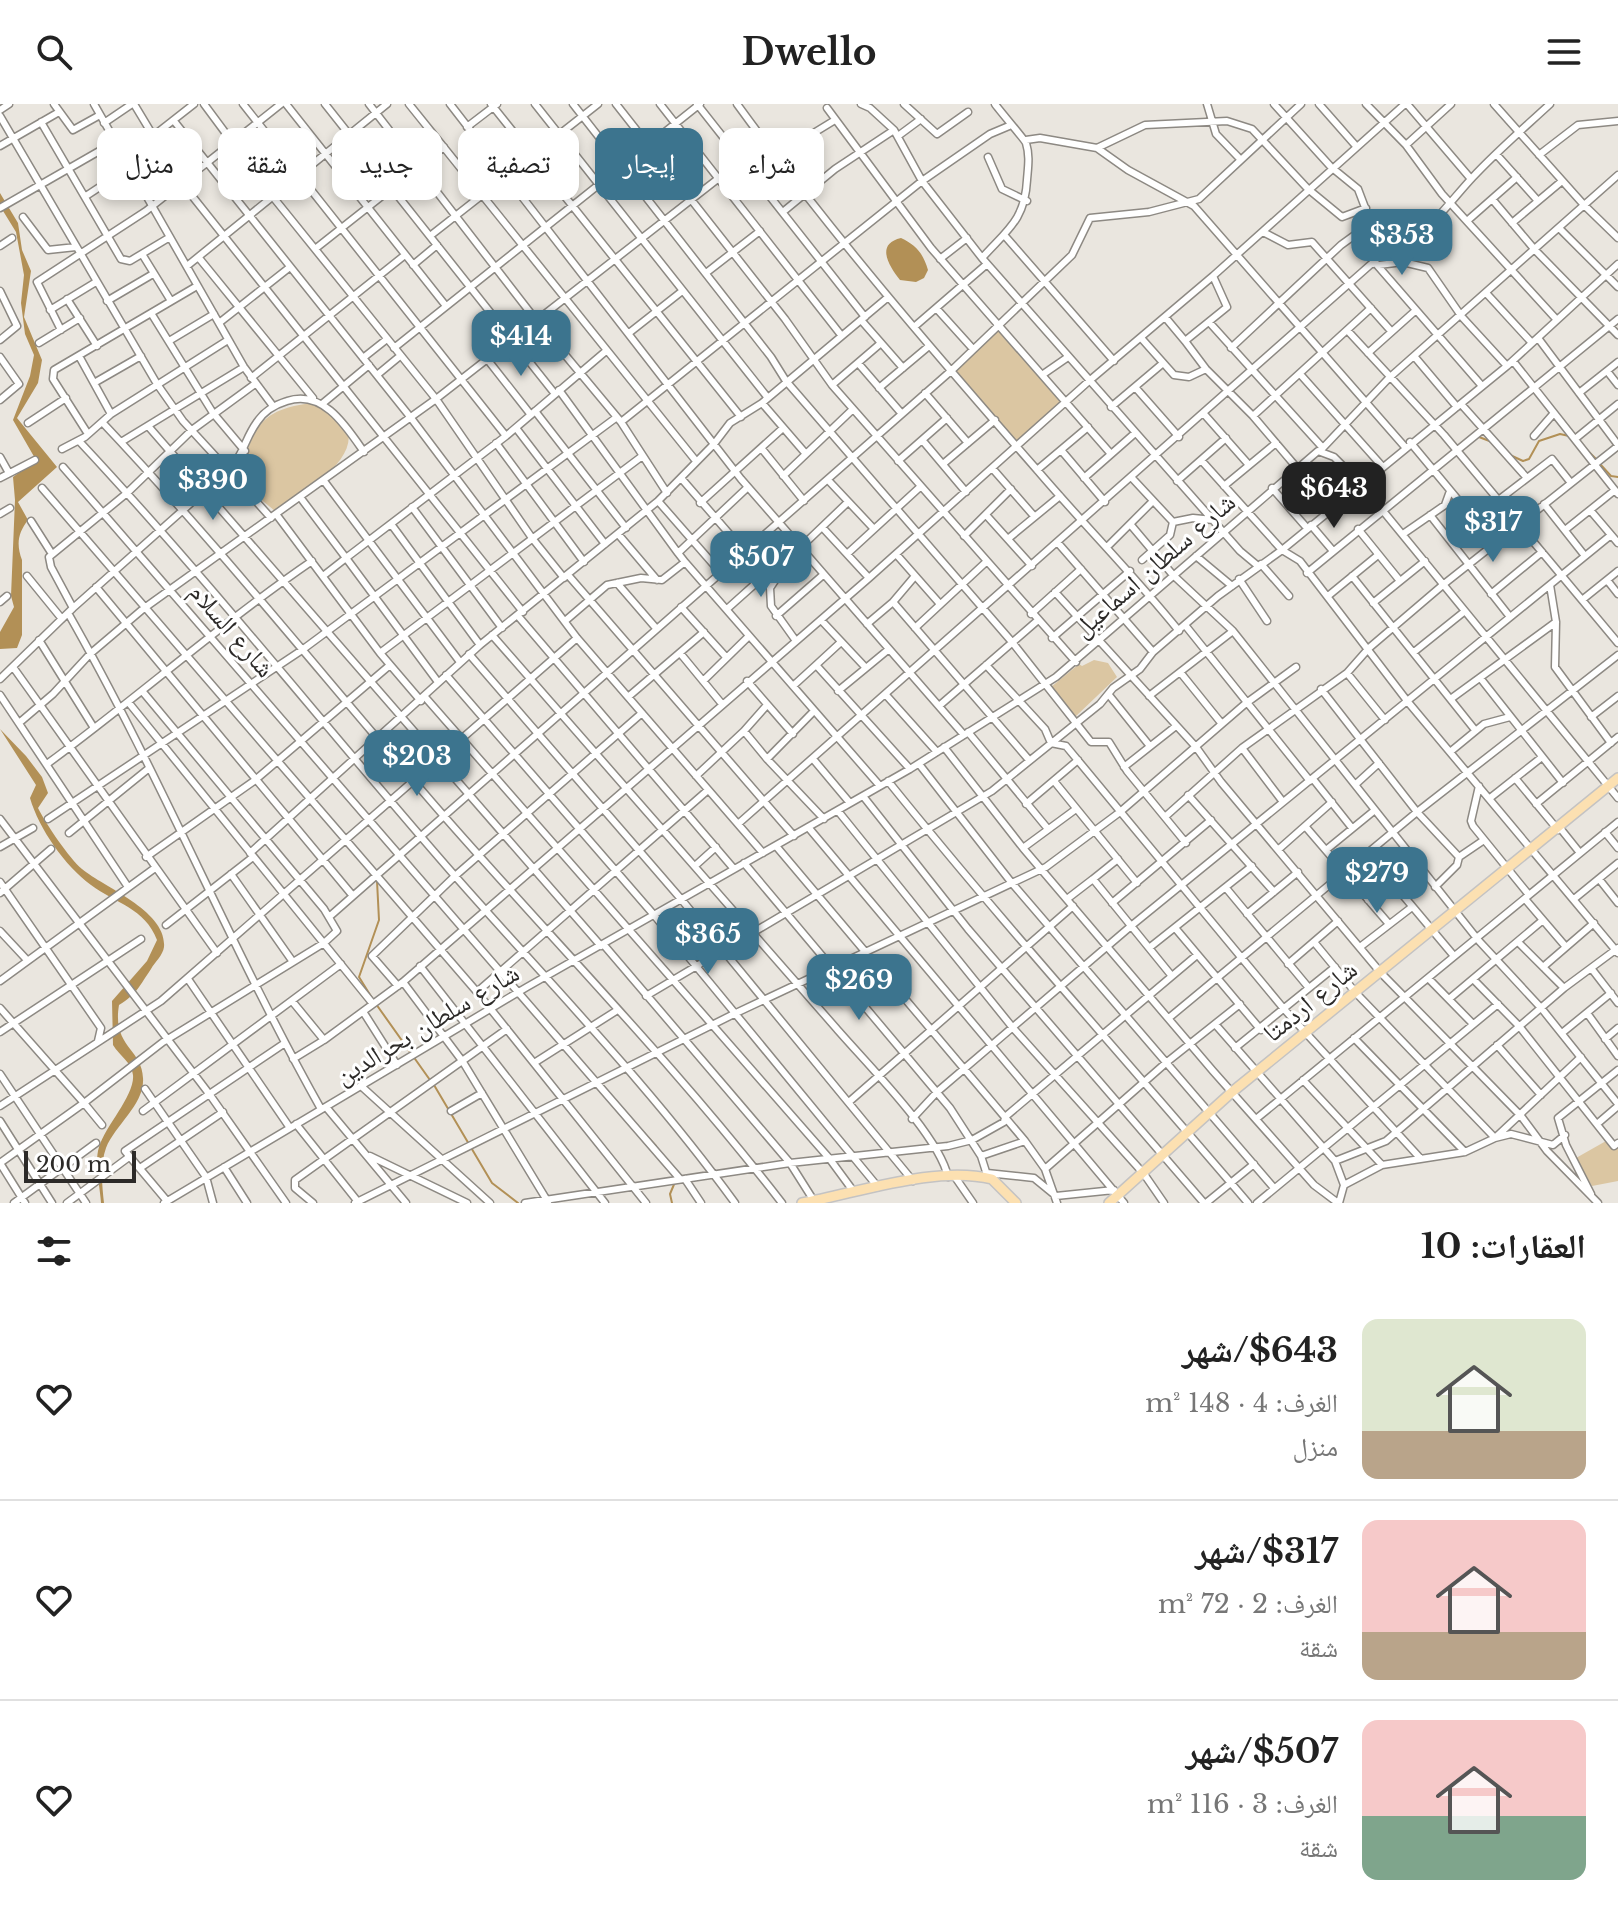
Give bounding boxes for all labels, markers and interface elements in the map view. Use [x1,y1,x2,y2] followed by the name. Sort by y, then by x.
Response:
[32,30,76,74] icon: search
[742,30,876,75] text: Dwello
[1542,30,1586,74] icon: menu
[97,128,202,200] chip: منزل
[218,128,316,200] chip: شقة
[332,128,442,200] chip: جديد
[458,128,579,200] chip: تصفية
[595,128,703,200] chip: إيجار
[719,128,824,200] chip: شراء
[1355,209,1449,277] pin: $353
[1369,219,1435,251] text: $353
[474,310,568,378] pin: $414
[490,320,552,352] text: $414
[166,454,260,522] pin: $390
[1287,462,1381,530] pin: $643
[178,464,248,496] text: $390
[1300,472,1368,504] text: $643
[1066,486,1242,644] street label: شارع سلطان اسماعيل
[1446,496,1540,564] pin: $317
[1464,506,1522,538] text: $317
[714,531,808,599] pin: $507
[728,541,794,573] text: $507
[181,576,282,685] street label: شارع السلام
[370,730,464,798] pin: $203
[382,740,452,772] text: $203
[1330,847,1424,915] pin: $279
[1345,857,1409,889] text: $279
[661,908,755,976] pin: $365
[675,918,741,950] text: $365
[1257,953,1363,1049] street label: شارع اردمتا
[812,954,906,1022] pin: $269
[329,956,525,1092] street label: شارع سلطان بحرالدين
[825,964,893,996] text: $269
[24,1147,136,1183] scale bar
[36,1151,111,1178] text: 200 m
[1421,1225,1586,1267] text: العقارات: 10
[32,1229,76,1273] icon: filters
[1182,1329,1338,1371] text: $643/شهر
[1426,1351,1522,1447] icon: home
[32,1377,76,1421] icon: heart
[1145,1387,1338,1419] text: الغرف: 4 · 148 m²
[1293,1431,1338,1463] text: منزل
[1195,1530,1338,1572] text: $317/شهر
[1426,1552,1522,1648] icon: home
[32,1578,76,1622] icon: heart
[1158,1588,1338,1620] text: الغرف: 2 · 72 m²
[1299,1632,1338,1664] text: شقة
[1186,1730,1338,1772] text: $507/شهر
[1426,1752,1522,1848] icon: home
[32,1778,76,1822] icon: heart
[1147,1788,1338,1820] text: الغرف: 3 · 116 m²
[1299,1832,1338,1864] text: شقة

